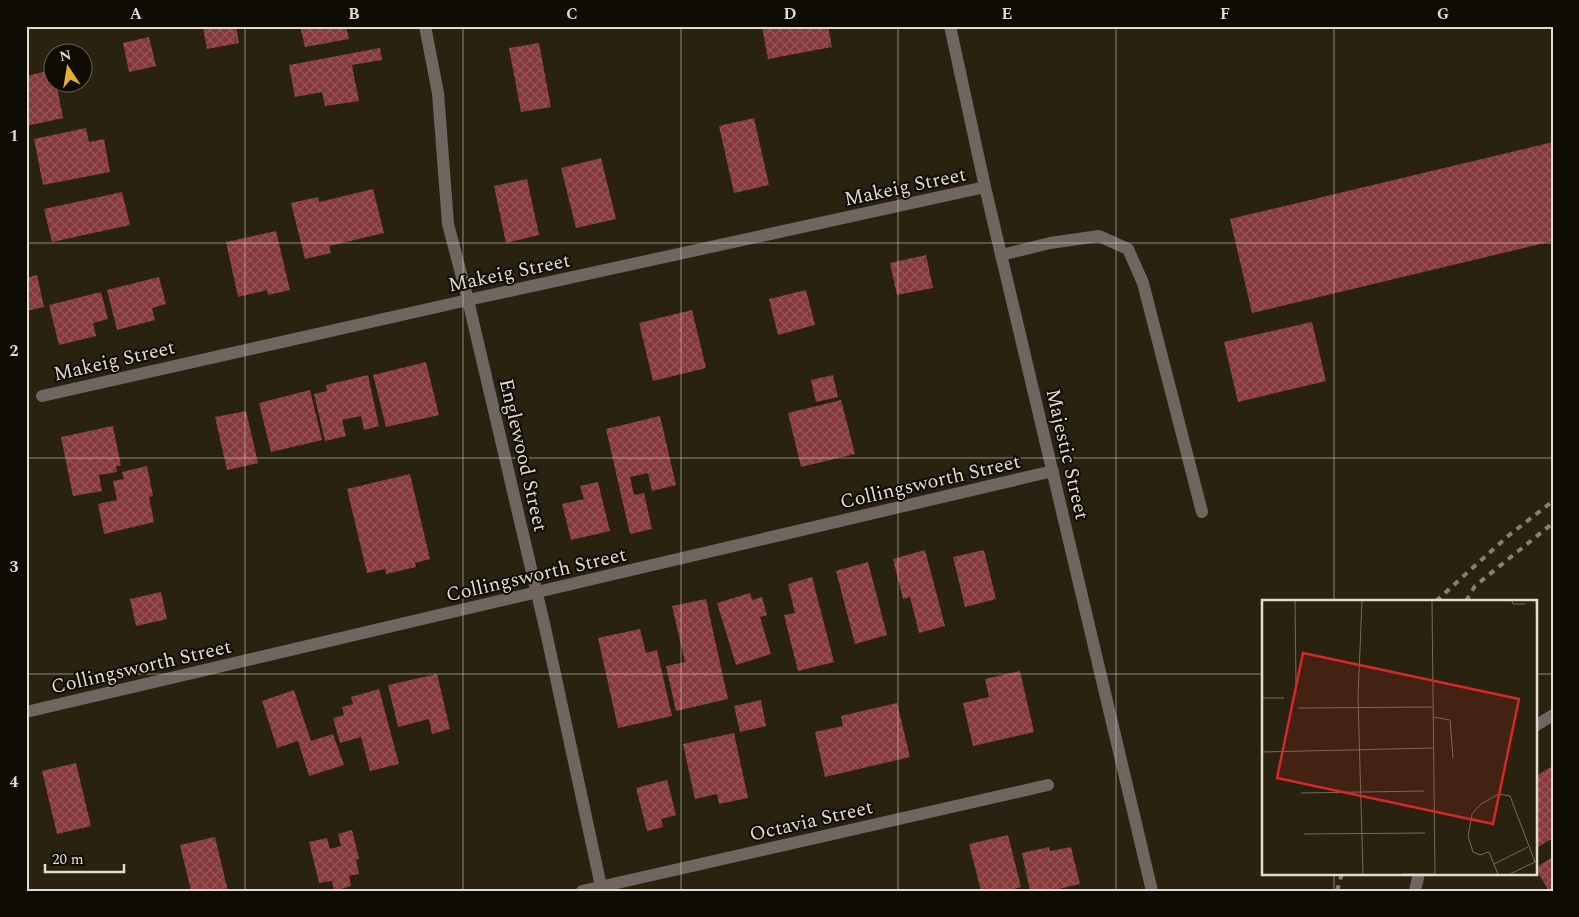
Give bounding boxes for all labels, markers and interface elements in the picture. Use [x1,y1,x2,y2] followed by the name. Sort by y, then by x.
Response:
[130,2,143,26] text: A
[348,2,360,26] text: B
[566,2,578,26] text: C
[784,2,797,26] text: D
[1002,2,1012,26] text: E
[1220,2,1230,26] text: F
[1437,2,1449,26] text: G
[42,42,92,92] north arrow
[58,44,73,67] text: N
[10,124,18,148] text: 1
[841,159,969,215] street label: Makeig Street
[445,245,573,301] street label: Makeig Street
[50,332,178,390] street label: Makeig Street
[10,339,19,363] text: 2
[491,376,555,535] street label: Englewood Street
[1037,386,1097,523] street label: Majestic Street
[837,447,1023,517] street label: Collingsworth Street
[443,540,629,610] street label: Collingsworth Street
[10,555,19,579] text: 3
[1262,600,1536,874] inset map
[48,632,234,702] street label: Collingsworth Street
[10,770,19,794] text: 4
[747,792,876,850] street label: Octavia Street
[45,842,124,874] scale bar
[52,848,84,871] text: 20 m

